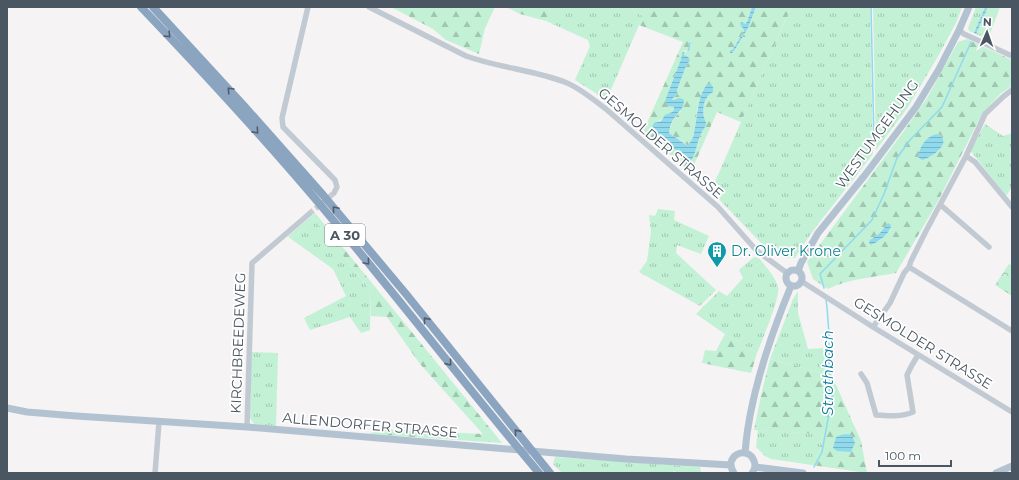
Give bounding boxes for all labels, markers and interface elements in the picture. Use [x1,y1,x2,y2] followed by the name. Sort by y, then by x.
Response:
[967,12,1007,52] north arrow
[983,15,992,29] text: N
[163,30,170,38] one-way arrow
[831,76,923,192] street label: WESTUMGEHUNG
[595,84,727,202] street label: GESMOLDER STRASSE
[227,87,235,95] one-way arrow
[251,126,258,134] one-way arrow
[332,206,339,213] one-way arrow
[325,224,365,246] road number: A 30
[706,240,728,268] building icon: Dr. Oliver Krone
[731,242,841,260] place label: Dr. Oliver Krone
[363,257,370,264] one-way arrow
[227,272,249,414] street label: KIRCHBREEDEWEG
[850,293,996,393] street label: GESMOLDER STRASSE
[424,317,431,324] one-way arrow
[818,330,837,416] water label: Strothbach
[445,358,452,365] one-way arrow
[282,408,458,442] street label: ALLENDORFER STRASSE
[514,429,521,436] one-way arrow
[879,442,951,468] scale bar
[885,448,921,463] text: 100 m

